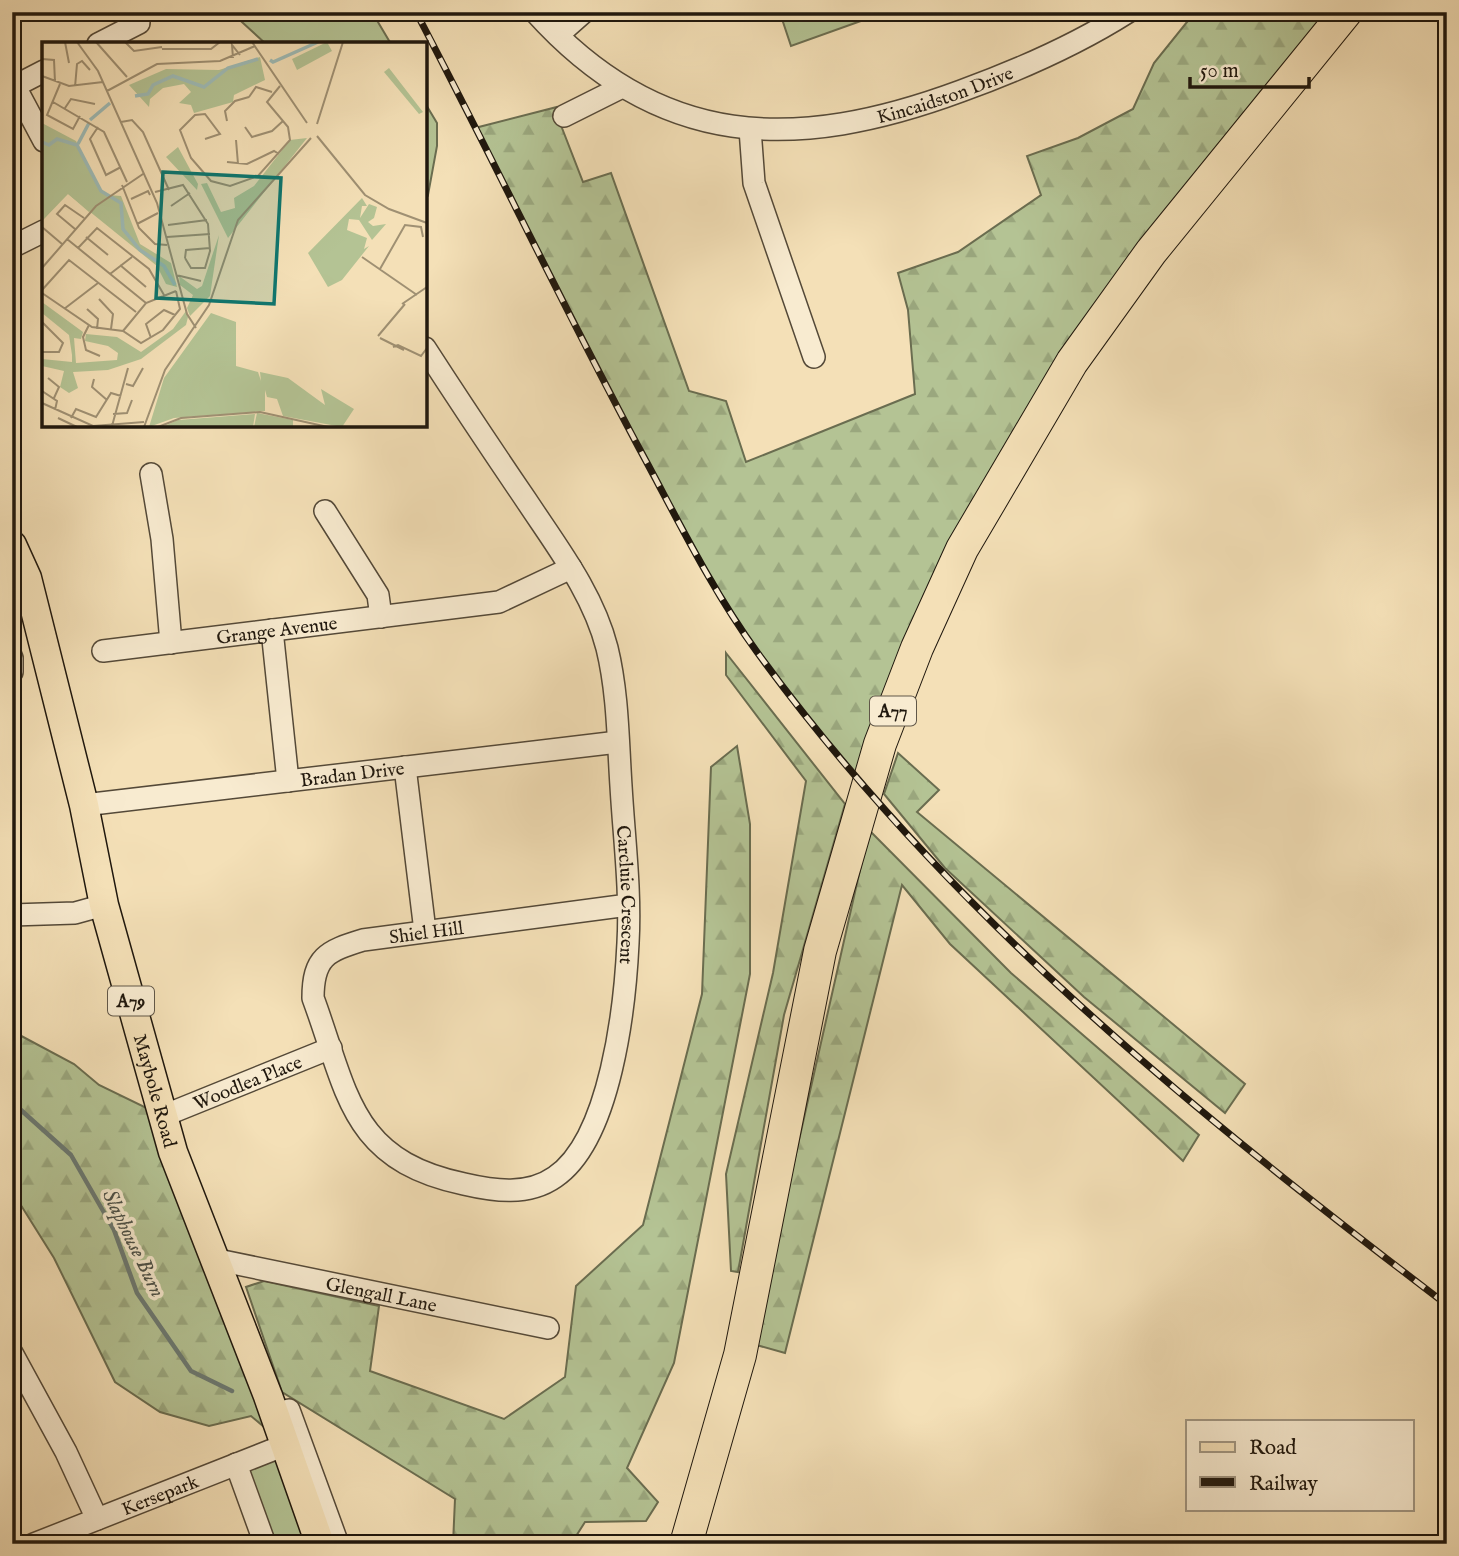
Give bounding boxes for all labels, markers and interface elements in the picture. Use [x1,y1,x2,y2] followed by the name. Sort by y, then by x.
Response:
[42,42,427,427] inset map
[1190,46,1308,90] scale bar
[1200,58,1239,85] text: 50 m
[875,62,1018,130] street label: Kincaidston Drive
[215,612,339,651] street label: Grange Avenue
[870,696,916,726] road number: A77
[299,757,406,793] street label: Bradan Drive
[610,824,639,965] street label: Carcluie Crescent
[388,917,466,950] street label: Shiel Hill
[108,986,154,1016] road number: A79
[127,1032,181,1151] street label: Maybole Road
[190,1051,306,1116] street label: Woodlea Place
[95,1185,170,1302] water label: Slaphouse Burn
[323,1273,439,1319] street label: Glengall Lane
[1186,1420,1414,1510] legend
[1249,1435,1297,1462] text: Road
[118,1470,203,1522] street label: Kersepark
[1249,1471,1319,1498] text: Railway

